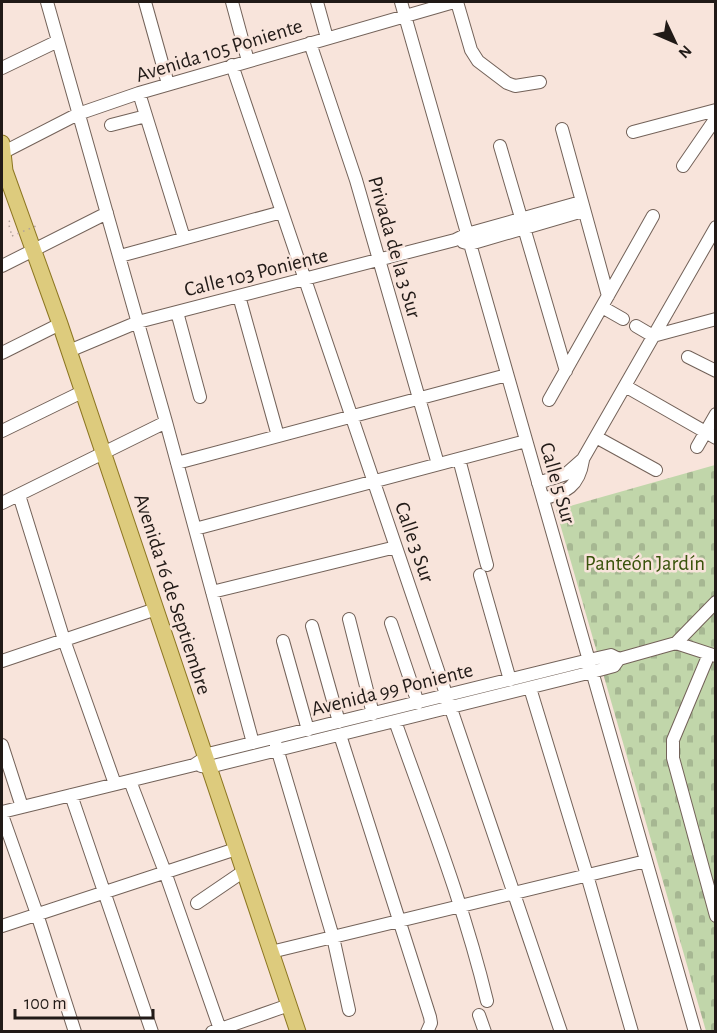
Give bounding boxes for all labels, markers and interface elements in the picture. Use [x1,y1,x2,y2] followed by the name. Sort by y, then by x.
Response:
[645,12,705,72] north arrow
[133,15,305,86] street label: Avenida 105 Poniente
[675,42,695,61] text: N
[364,174,425,321] street label: Privada de la 3 Sur
[182,244,330,300] street label: Calle 103 Poniente
[536,440,579,526] street label: Calle 5 Sur
[130,491,215,697] street label: Avenida 16 de Septiembre
[391,499,438,585] street label: Calle 3 Sur
[585,553,705,574] park label: Panteón Jardín
[309,659,475,720] street label: Avenida 99 Poniente
[15,982,153,1020] scale bar
[24,995,67,1013] text: 100 m

